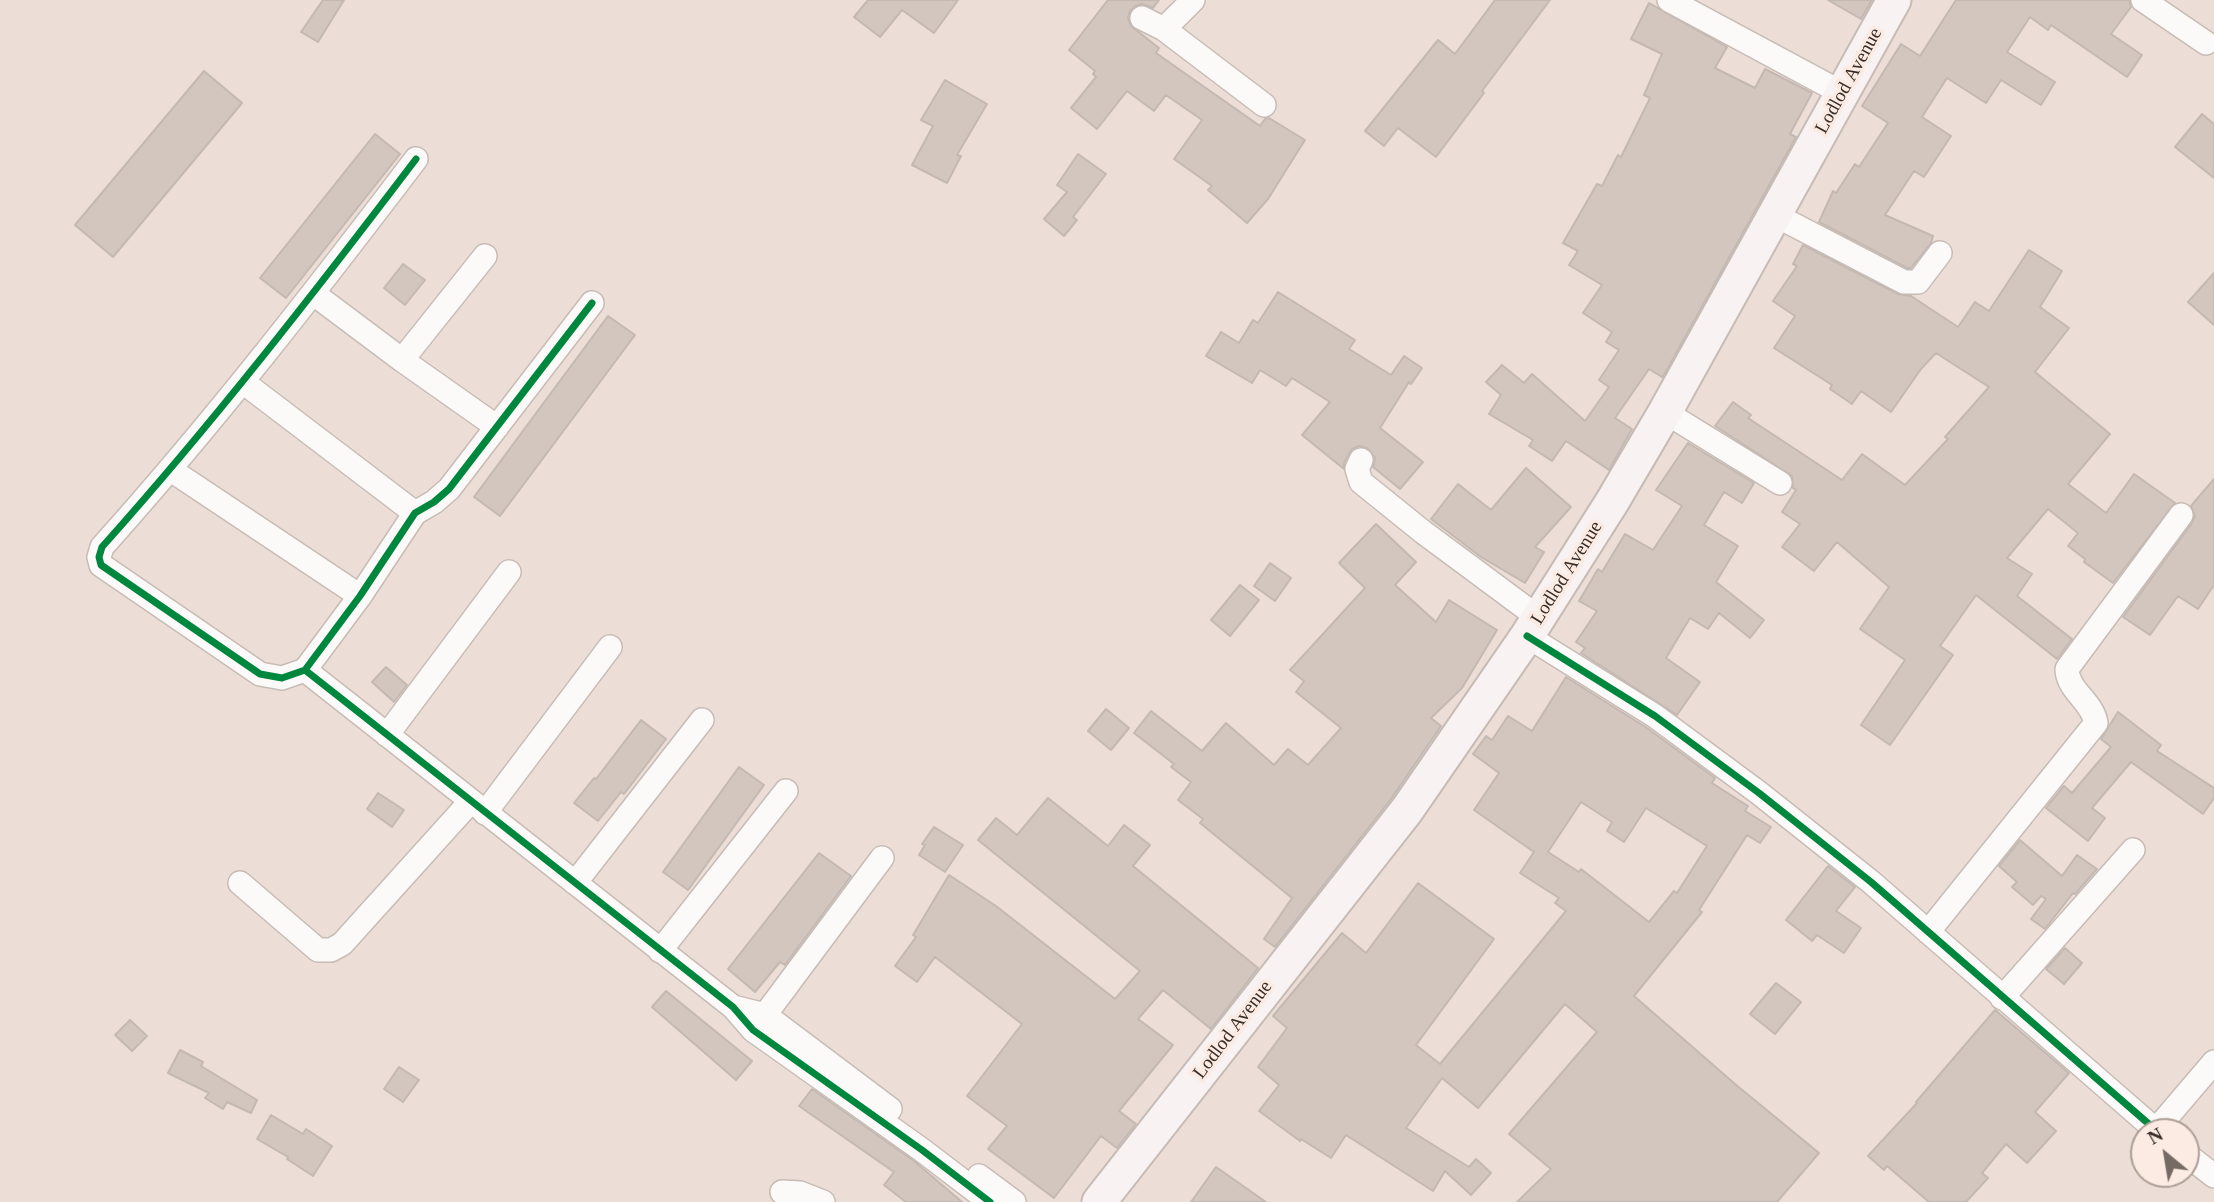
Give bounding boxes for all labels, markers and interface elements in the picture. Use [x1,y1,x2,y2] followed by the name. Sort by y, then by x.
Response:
[1811,24,1887,138] street label: Lodlod Avenue
[1526,517,1608,629] street label: Lodlod Avenue
[1189,976,1277,1084] street label: Lodlod Avenue
[2130,1118,2200,1188] north arrow
[2144,1124,2166,1149] text: N

